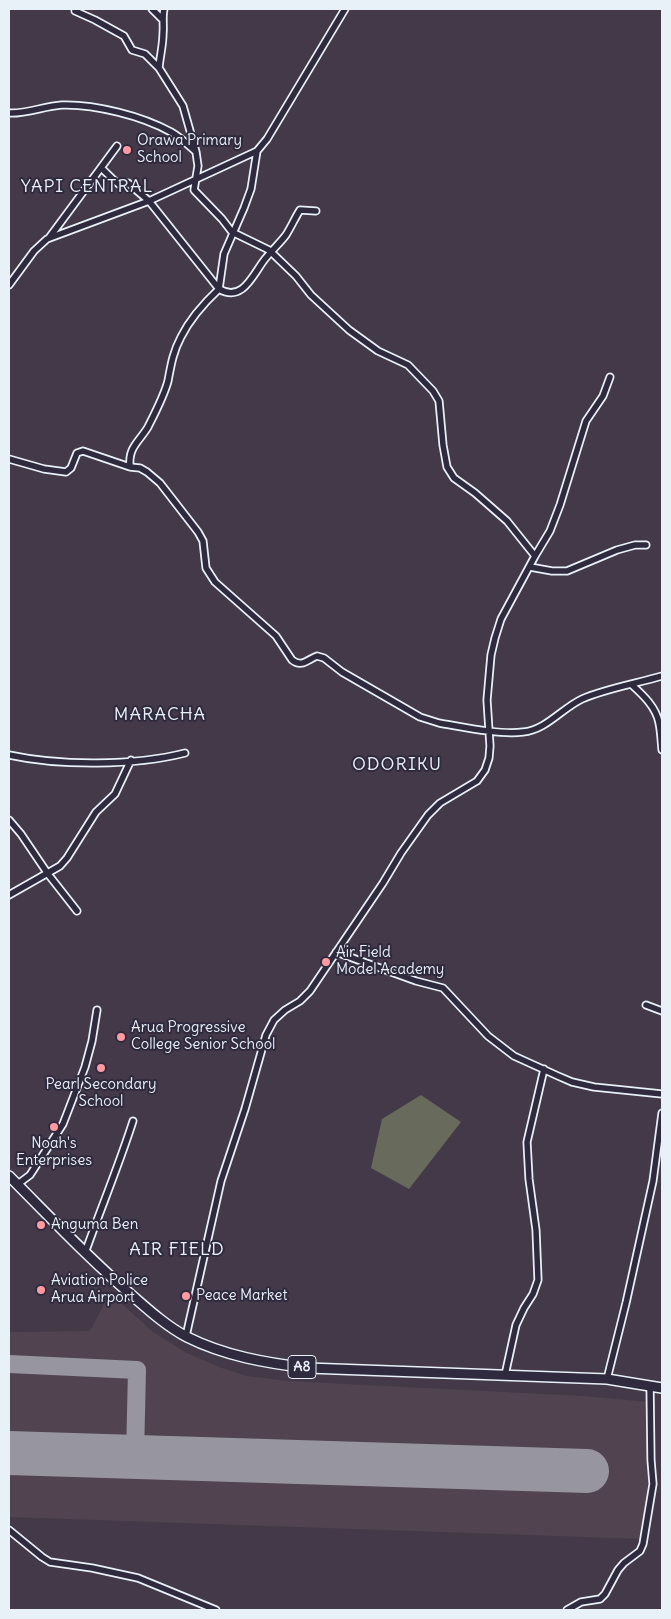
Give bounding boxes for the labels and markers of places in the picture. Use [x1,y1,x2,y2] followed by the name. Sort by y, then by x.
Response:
[137,132,242,167] place label: Orawa Primary School
[121,144,133,156] marker: Orawa Primary School
[336,944,444,979] place label: Air Field Model Academy
[320,956,332,968] marker: Air Field Model Academy
[131,1019,275,1054] place label: Arua Progressive College Senior School
[115,1031,127,1043] marker: Arua Progressive College Senior School
[95,1062,107,1074] marker: Pearl Secondary School
[45,1076,157,1111] place label: Pearl Secondary School
[48,1121,60,1133] marker: Noah's Enterprises
[16,1135,92,1170] place label: Noah's Enterprises
[51,1216,138,1234] place label: Anguma Ben
[35,1219,47,1231] marker: Anguma Ben
[51,1272,148,1307] place label: Aviation Police Arua Airport
[35,1284,47,1296] marker: Aviation Police Arua Airport
[196,1287,287,1305] place label: Peace Market
[180,1290,192,1302] marker: Peace Market

